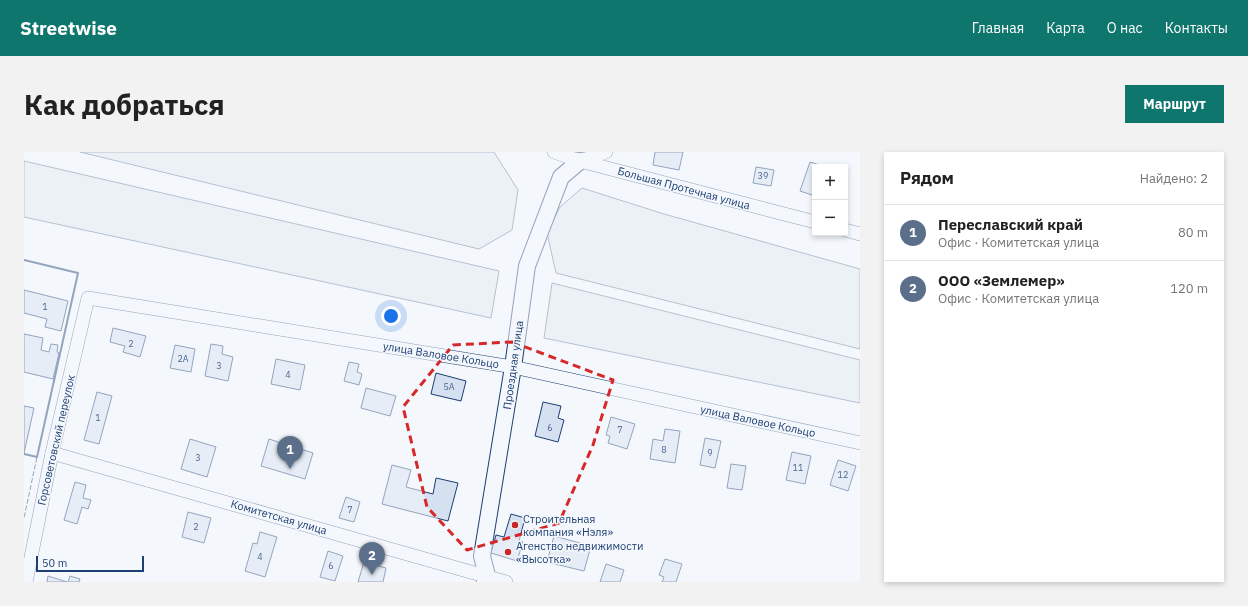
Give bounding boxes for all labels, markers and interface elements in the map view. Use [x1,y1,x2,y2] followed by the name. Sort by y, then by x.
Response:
[20,16,117,40] text: Streetwise
[972,19,1024,37] text: Главная
[1046,19,1085,37] text: Карта
[1107,19,1143,37] text: О нас
[1165,19,1228,37] text: Контакты
[1125,85,1224,123] button: Маршрут
[24,86,225,123] text: Как добраться
[616,164,752,212] street label: Большая Протечная улица
[812,164,848,236] map controls
[812,164,848,200] button: +
[900,167,954,189] text: Рядом
[758,170,768,181] house number: 39
[1140,170,1208,187] text: Найдено: 2
[812,200,848,236] button: −
[938,215,1083,234] text: Переславский край
[909,224,917,241] text: 1
[1178,224,1208,241] text: 80 m
[938,234,1099,251] text: Офис · Комитетская улица
[938,271,1065,290] text: ООО «Землемер»
[909,280,917,297] text: 2
[1170,280,1208,297] text: 120 m
[938,290,1099,307] text: Офис · Комитетская улица
[42,301,48,312] house number: 1
[381,306,401,326] your location
[500,320,526,410] street label: Проездная улица
[128,338,134,349] house number: 2
[382,339,500,371] street label: улица Валовое Кольцо
[177,353,189,364] house number: 2А
[216,360,222,371] house number: 3
[285,369,291,380] house number: 4
[34,373,78,507] street label: Горсоветовский переулок
[443,381,455,392] house number: 5А
[699,402,817,440] street label: улица Валовое Кольцо
[95,412,101,423] house number: 1
[547,422,553,433] house number: 6
[617,424,623,435] house number: 7
[277,436,303,469] pin: 1
[661,444,667,455] house number: 8
[707,447,713,458] house number: 9
[195,452,201,463] house number: 3
[793,462,803,473] house number: 11
[838,469,848,480] house number: 12
[229,497,329,537] street label: Комитетская улица
[347,504,353,515] house number: 7
[523,512,613,539] place label: Строительная компания «Нэля»
[510,520,520,530] marker: Строительная компания «Нэля»
[193,521,199,532] house number: 2
[516,539,643,566] place label: Агенство недвижимости «Высотка»
[359,542,385,575] pin: 2
[503,547,513,557] marker: Агенство недвижимости «Высотка»
[257,551,263,562] house number: 4
[36,554,144,573] scale bar
[42,556,67,570] text: 50 m
[328,560,334,571] house number: 6

